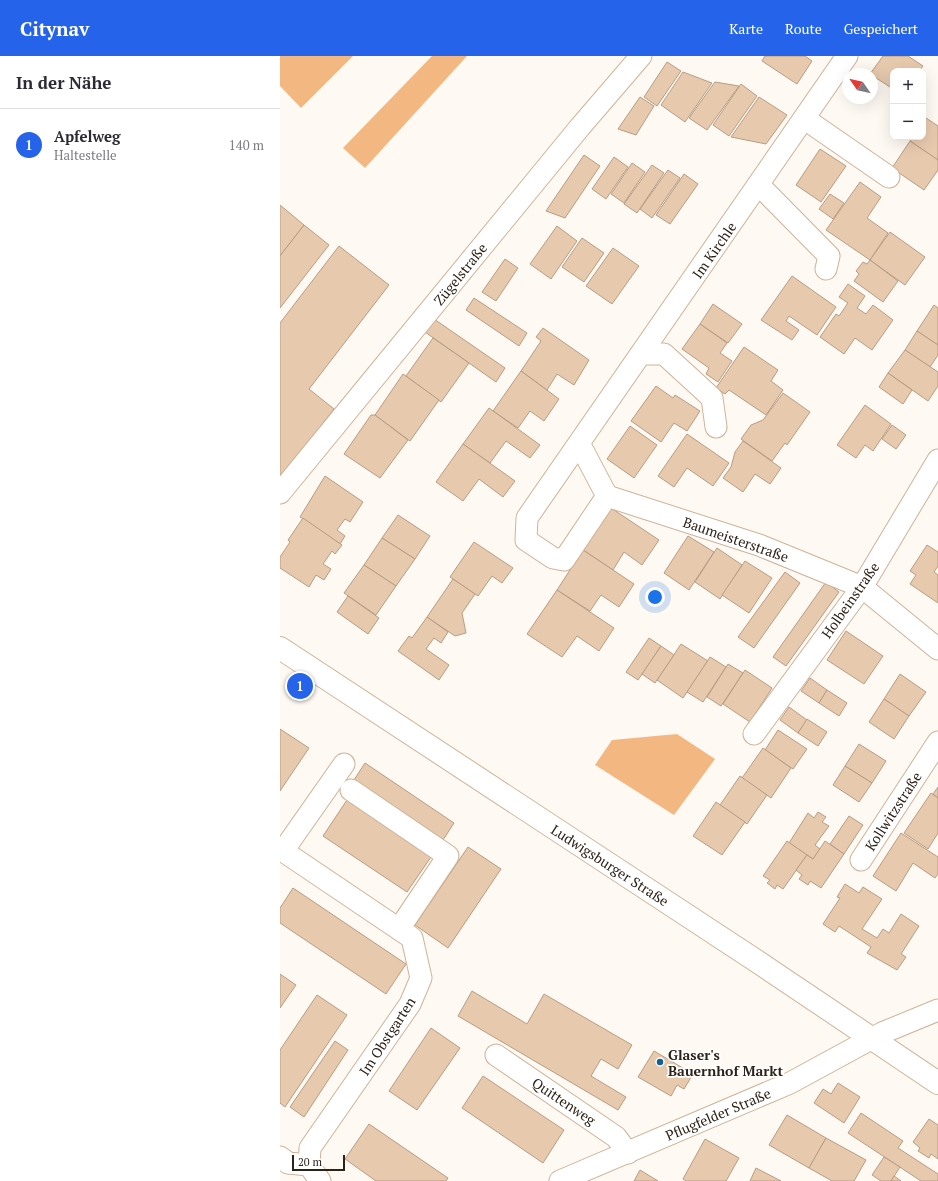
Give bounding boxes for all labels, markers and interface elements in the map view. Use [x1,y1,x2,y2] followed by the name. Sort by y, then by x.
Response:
[20,16,89,41] text: Citynav
[729,19,763,38] text: Karte
[785,19,822,38] text: Route
[844,19,918,38] text: Gespeichert
[842,68,878,104] north arrow
[890,68,926,140] map controls
[890,68,926,104] button: +
[16,71,111,94] text: In der Nähe
[890,104,926,140] button: −
[54,126,121,146] text: Apfelweg
[25,136,33,154] text: 1
[229,136,264,154] text: 140 m
[54,146,117,164] text: Haltestelle
[688,218,740,282] street label: Im Kirchle
[429,239,491,309] street label: Zügelstraße
[681,512,791,566] street label: Baumeisterstraße
[817,558,883,642] street label: Holbeinstraße
[645,587,665,607] your location
[287,671,313,701] pin: 1
[860,768,926,854] street label: Kollwitzstraße
[548,820,672,910] street label: Ludwigsburger Straße
[355,993,420,1079] street label: Im Obstgarten
[668,1045,783,1080] place label: Glaser's Bauernhof Markt
[655,1057,665,1067] marker: Glaser's Bauernhof Markt
[529,1073,600,1130] street label: Quittenweg
[662,1083,774,1145] street label: Pflugfelder Straße
[292,1153,345,1172] scale bar
[298,1155,322,1169] text: 20 m

